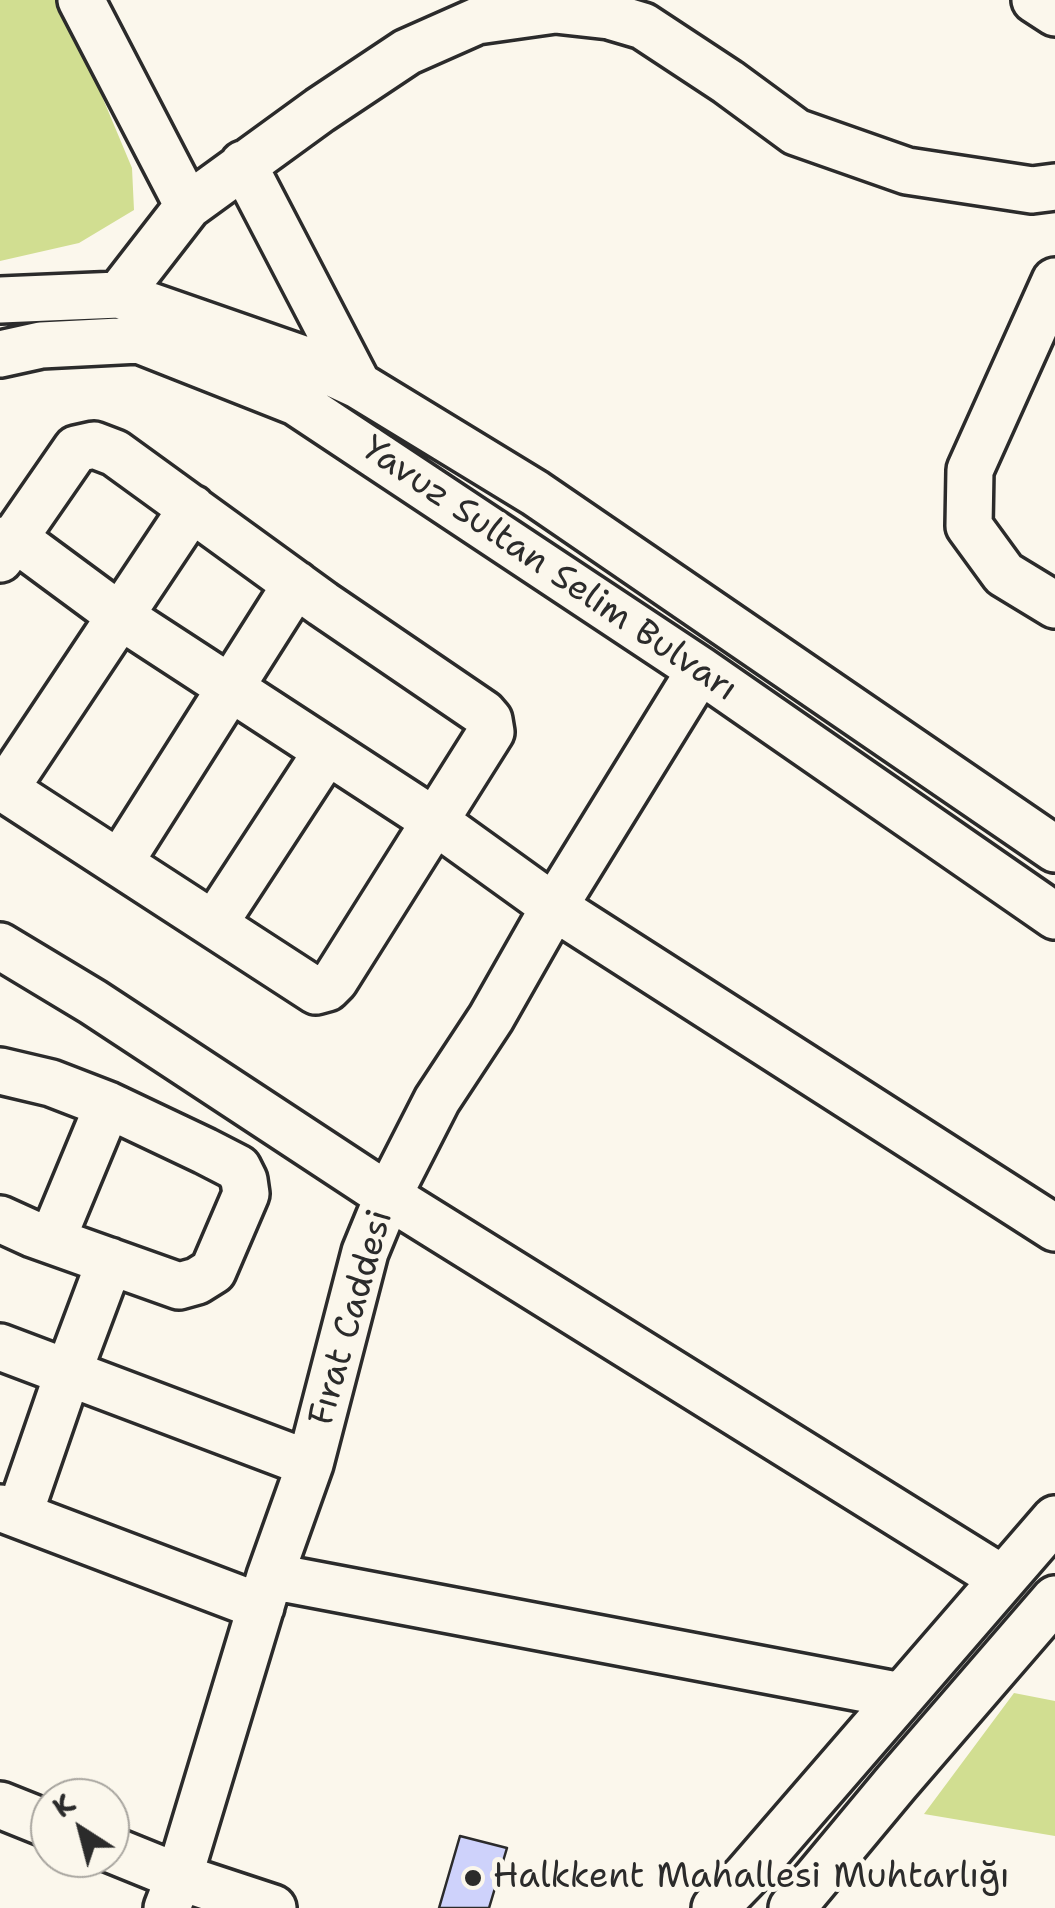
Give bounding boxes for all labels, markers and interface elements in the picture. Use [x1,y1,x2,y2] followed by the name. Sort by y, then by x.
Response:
[353,429,745,711] street label: Yavuz Sultan Selim Bulvarı
[301,1205,403,1431] street label: Fırat Caddesi
[30,1778,130,1878] north arrow
[45,1784,82,1826] text: K
[493,1857,1010,1899] place label: Halkkent Mahallesi Muhtarlığı
[462,1867,484,1889] marker: Halkkent Mahallesi Muhtarlığı

